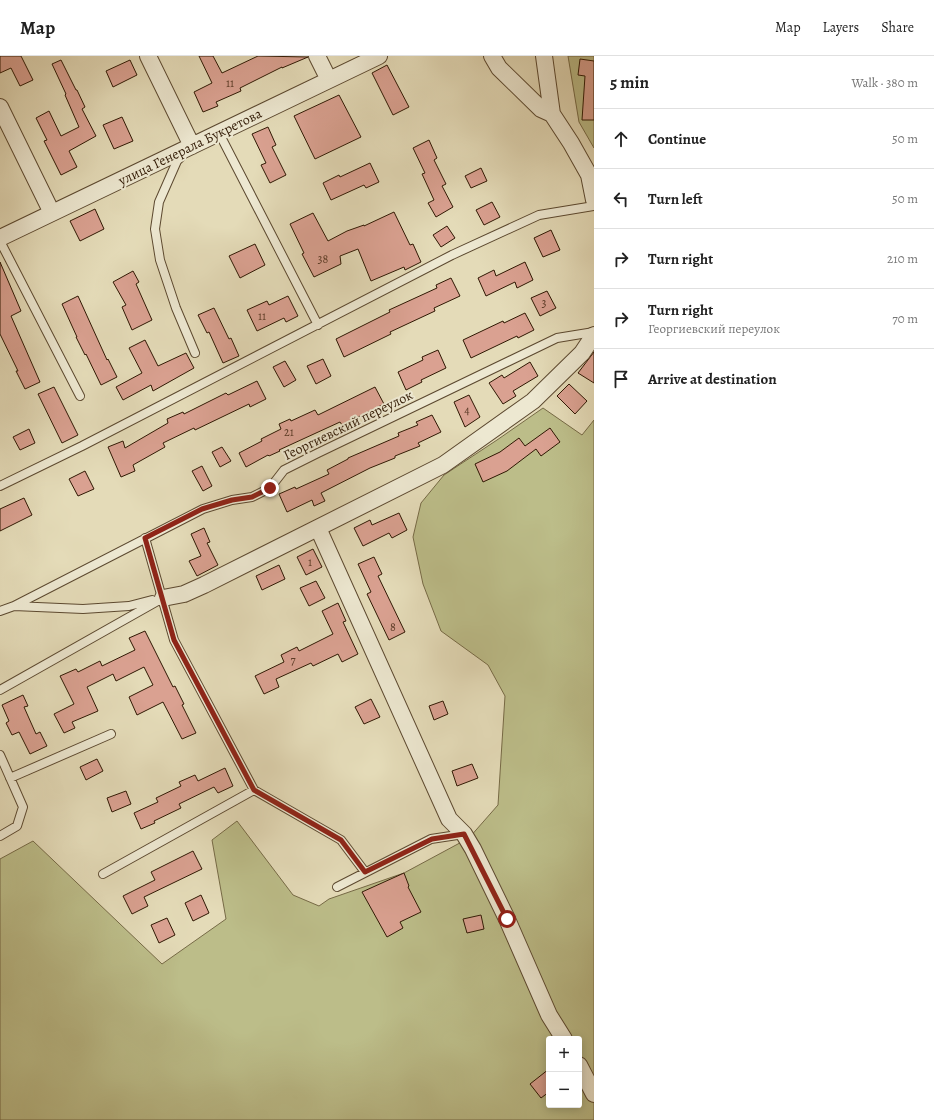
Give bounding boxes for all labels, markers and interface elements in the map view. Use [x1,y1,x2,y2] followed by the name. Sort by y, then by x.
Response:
[20,15,55,41] text: Map
[775,18,801,37] text: Map
[823,18,859,37] text: Layers
[881,18,914,37] text: Share
[610,71,649,94] text: 5 min
[851,74,918,91] text: Walk · 380 m
[226,75,234,91] house number: 11
[114,104,265,190] street label: улица Генерала Букретова
[610,128,632,150] icon: ahead
[648,129,706,149] text: Continue
[892,130,918,147] text: 50 m
[610,188,632,210] icon: left
[648,189,703,209] text: Turn left
[892,190,918,207] text: 50 m
[610,248,632,270] icon: right
[648,249,713,269] text: Turn right
[887,250,918,267] text: 210 m
[318,251,329,267] house number: 38
[542,295,547,311] house number: 3
[648,300,713,320] text: Turn right
[258,308,266,324] house number: 11
[610,308,632,330] icon: right
[892,310,918,327] text: 70 m
[648,320,780,337] text: Георгиевский переулок
[610,368,632,390] icon: arrive
[648,369,777,389] text: Arrive at destination
[280,385,416,465] street label: Георгиевский переулок
[464,402,470,418] house number: 4
[284,424,294,440] house number: 21
[261,479,279,497] route end
[308,554,312,570] house number: 1
[390,619,396,635] house number: 8
[290,652,296,668] house number: 7
[498,910,516,928] route start
[546,1036,582,1108] map controls
[546,1036,582,1072] button: +
[546,1072,582,1108] button: −

